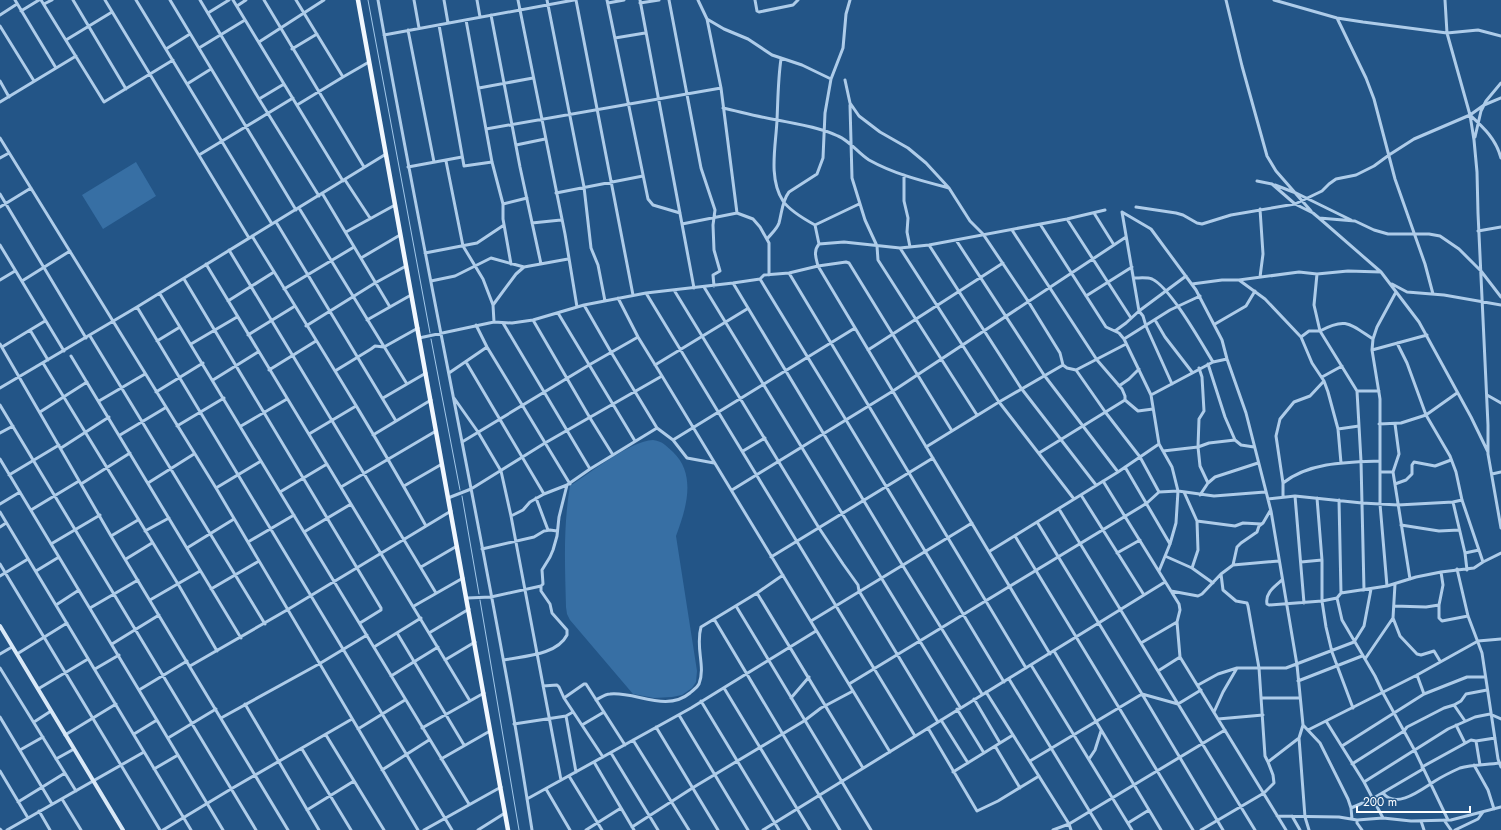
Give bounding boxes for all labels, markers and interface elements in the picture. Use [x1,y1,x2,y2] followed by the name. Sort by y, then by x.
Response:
[1357,788,1470,814] scale bar
[1363,793,1397,811] text: 200 m

